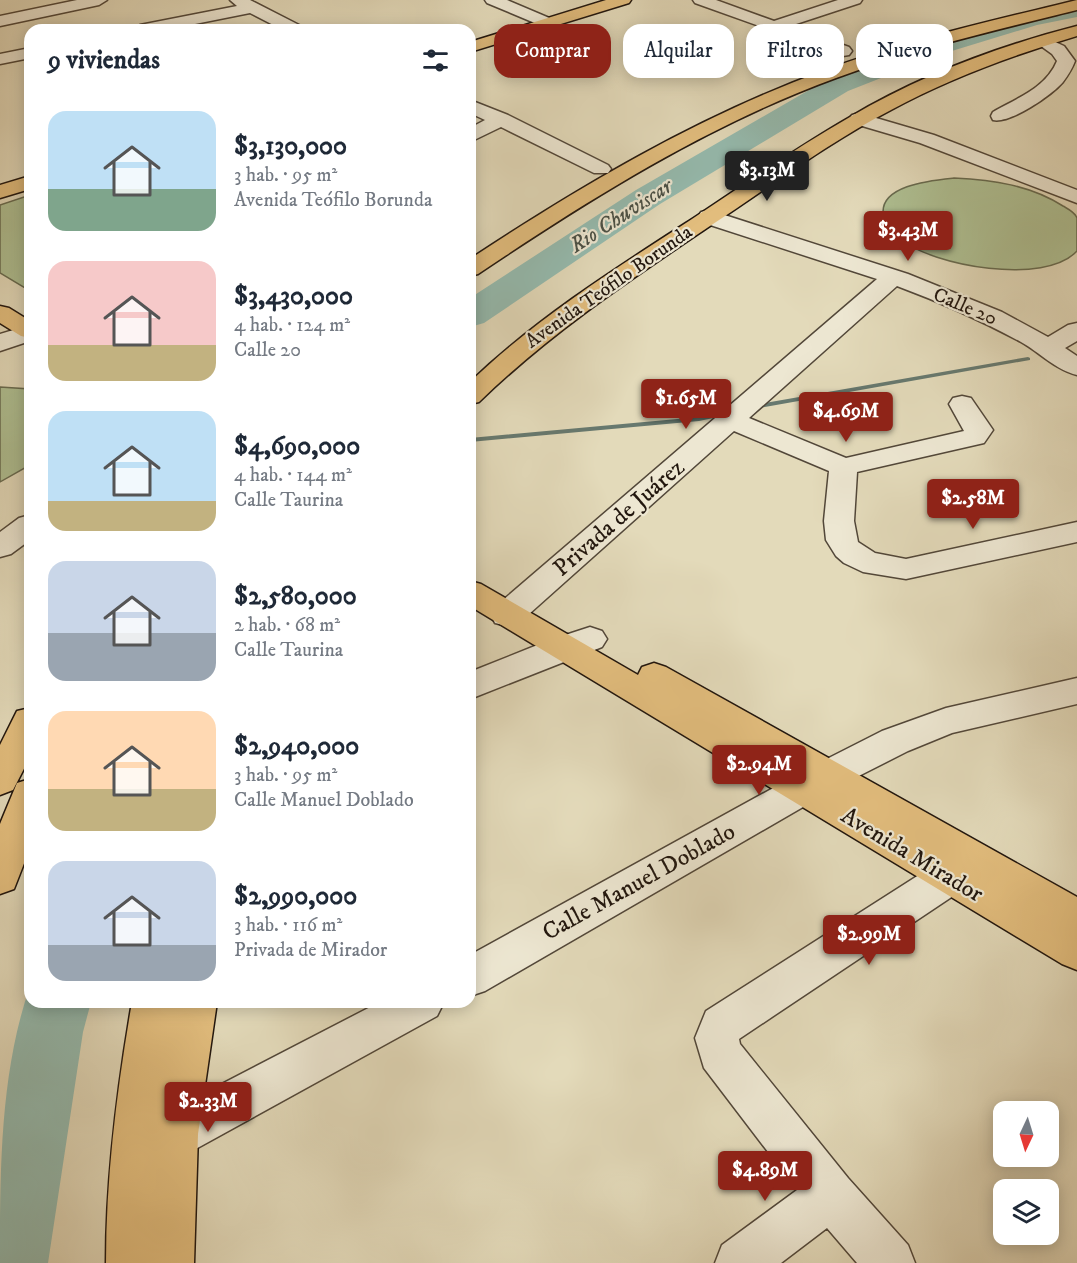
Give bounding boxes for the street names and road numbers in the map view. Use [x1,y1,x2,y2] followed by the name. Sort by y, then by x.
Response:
[521,220,698,354] street label: Avenida Teófilo Borunda
[929,282,1001,332] street label: Calle 20
[547,452,691,583] street label: Privada de Juárez
[835,801,989,909] street label: Avenida Mirador
[537,817,741,947] street label: Calle Manuel Doblado

